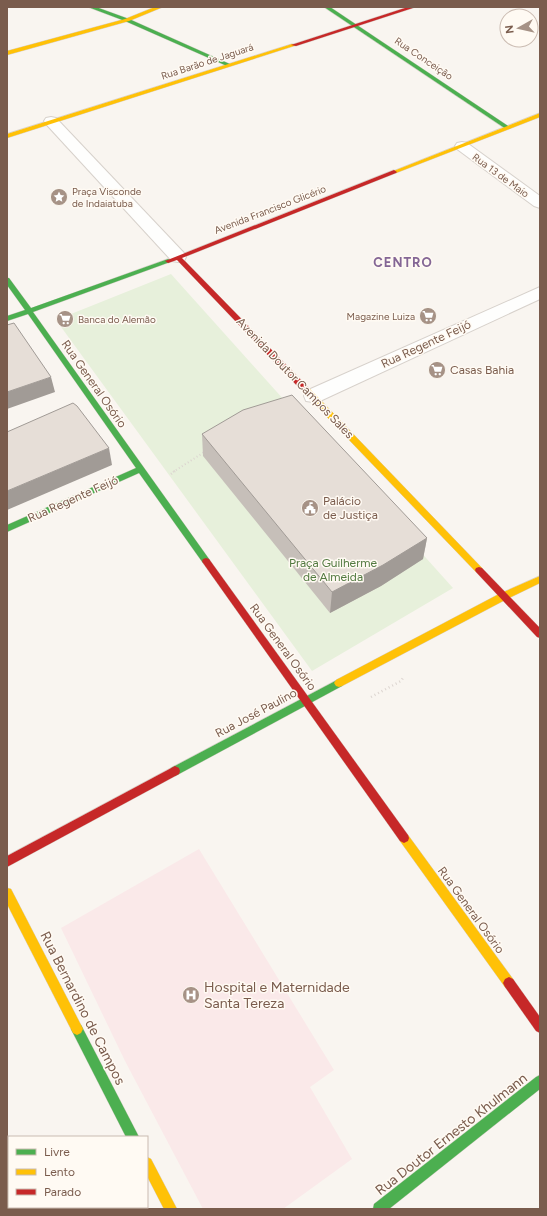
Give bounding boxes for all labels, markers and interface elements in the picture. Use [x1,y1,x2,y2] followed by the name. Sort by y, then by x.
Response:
[499,8,539,48] north arrow
[503,24,517,34] text: N
[392,34,455,83] street label: Rua Conceição
[159,40,255,83] street label: Rua Barão de Jaguará
[470,150,532,200] street label: Rua 13 de Maio
[213,182,328,237] street label: Avenida Francisco Glicério
[72,185,142,210] place label: Praça Visconde de Indaiatuba
[49,187,69,207] place icon: Praça Visconde de Indaiatuba
[373,255,433,270] district label: CENTRO
[418,306,438,326] supermarket icon: Magazine Luiza
[55,309,75,329] supermarket icon: Banca do Alemão
[347,310,415,323] place label: Magazine Luiza
[78,313,156,326] place label: Banca do Alemão
[234,315,357,442] street label: Avenida Doutor Campos Sales
[379,317,473,371] street label: Rua Regente Feijó
[59,338,129,430] street label: Rua General Osório
[427,360,447,380] supermarket icon: Casas Bahia
[450,363,514,377] place label: Casas Bahia
[26,473,120,525] street label: Rua Regente Feijó
[323,494,378,522] place label: Palácio de Justiça
[300,498,320,518] public building icon: Palácio de Justiça
[289,556,377,584] park label: Praça Guilherme de Almeida
[247,601,319,693] street label: Rua General Osório
[213,686,299,740] street label: Rua José Paulino
[435,864,507,956] street label: Rua General Osório
[36,929,129,1088] street label: Rua Bernardino de Campos
[204,979,350,1012] place label: Hospital e Maternidade Santa Tereza
[181,985,201,1005] hospital icon: Hospital e Maternidade Santa Tereza
[372,1070,531,1199] street label: Rua Doutor Ernesto Khulmann
[8,1136,148,1208] legend
[44,1145,70,1159] text: Livre
[44,1165,75,1179] text: Lento
[44,1185,81,1199] text: Parado

